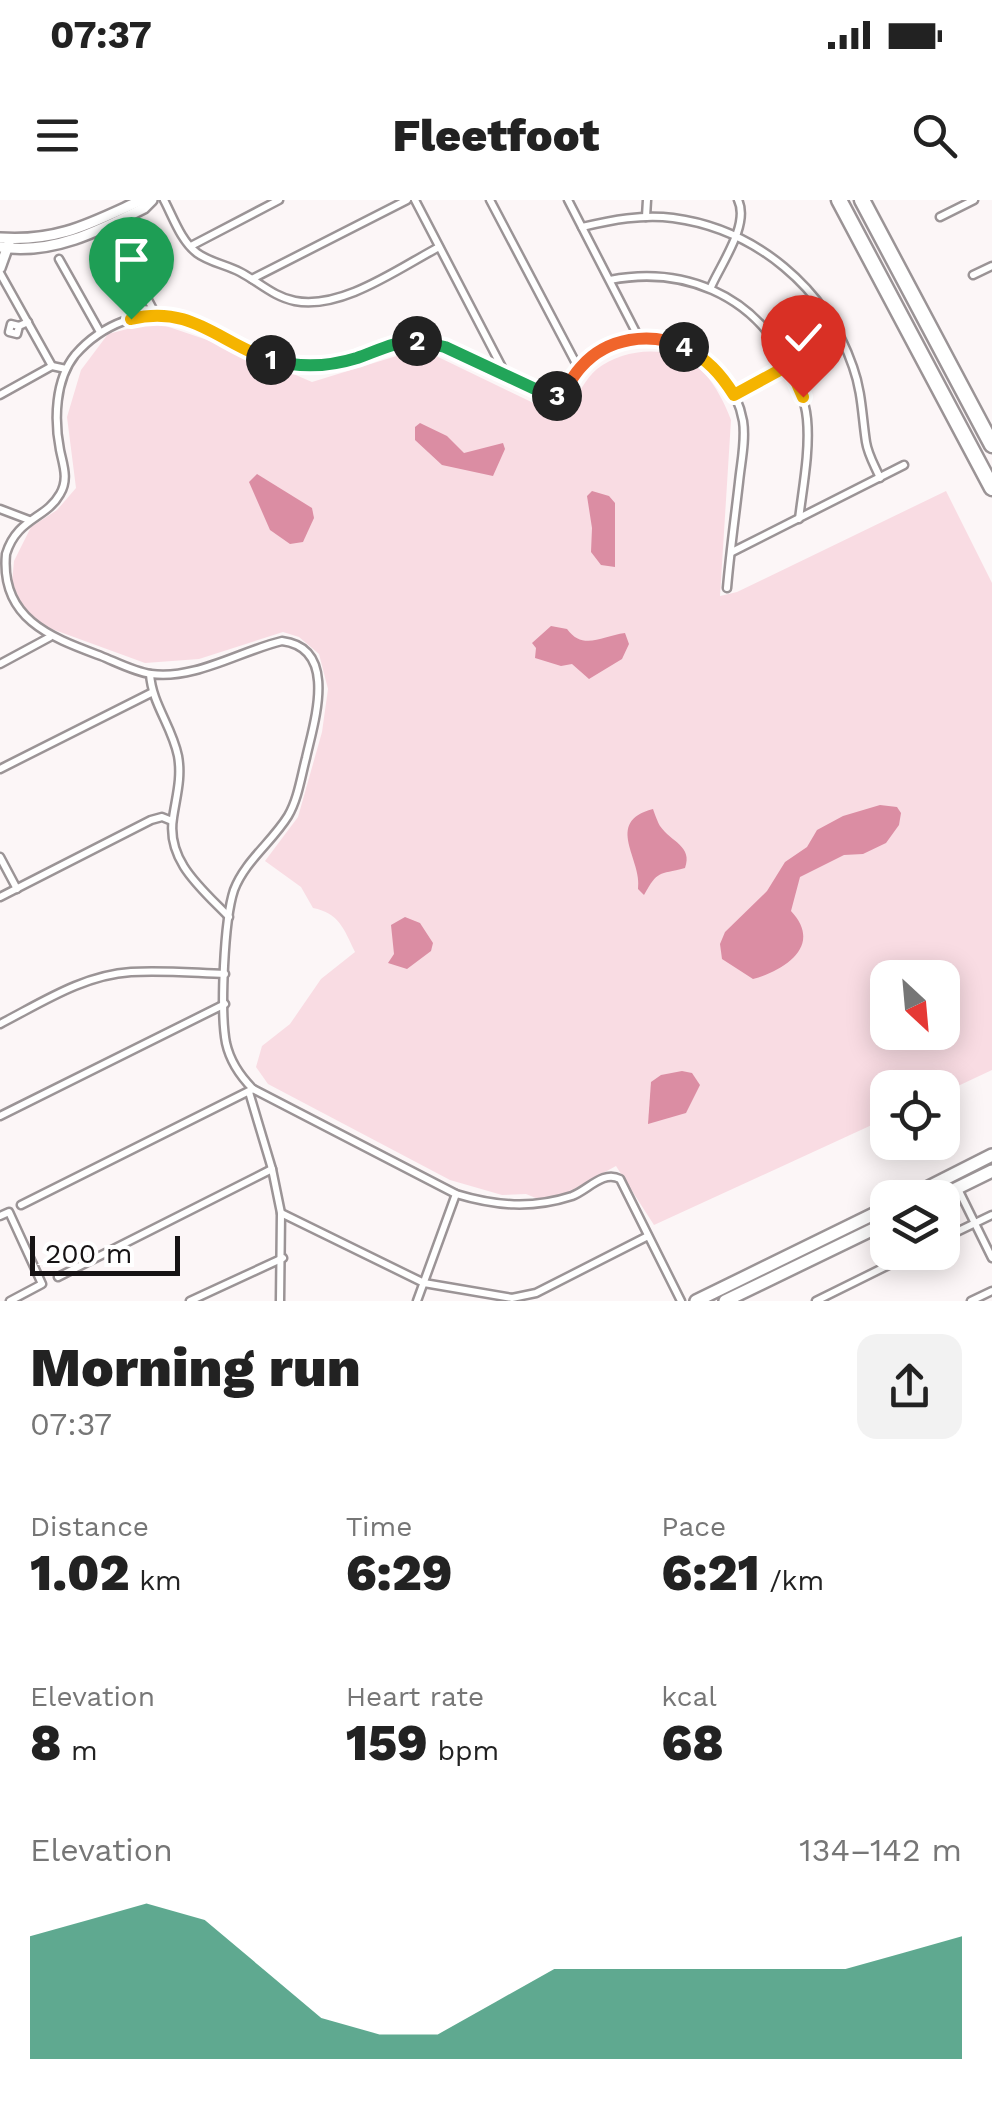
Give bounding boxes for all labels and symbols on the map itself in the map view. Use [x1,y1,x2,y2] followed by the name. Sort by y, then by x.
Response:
[89,217,174,320] pin
[761,295,846,398] pin
[392,316,442,366] pin: 2
[659,322,709,372] pin: 4
[246,335,296,385] pin: 1
[532,371,582,421] pin: 3
[870,960,960,1050] north arrow
[30,1231,180,1276] scale bar

